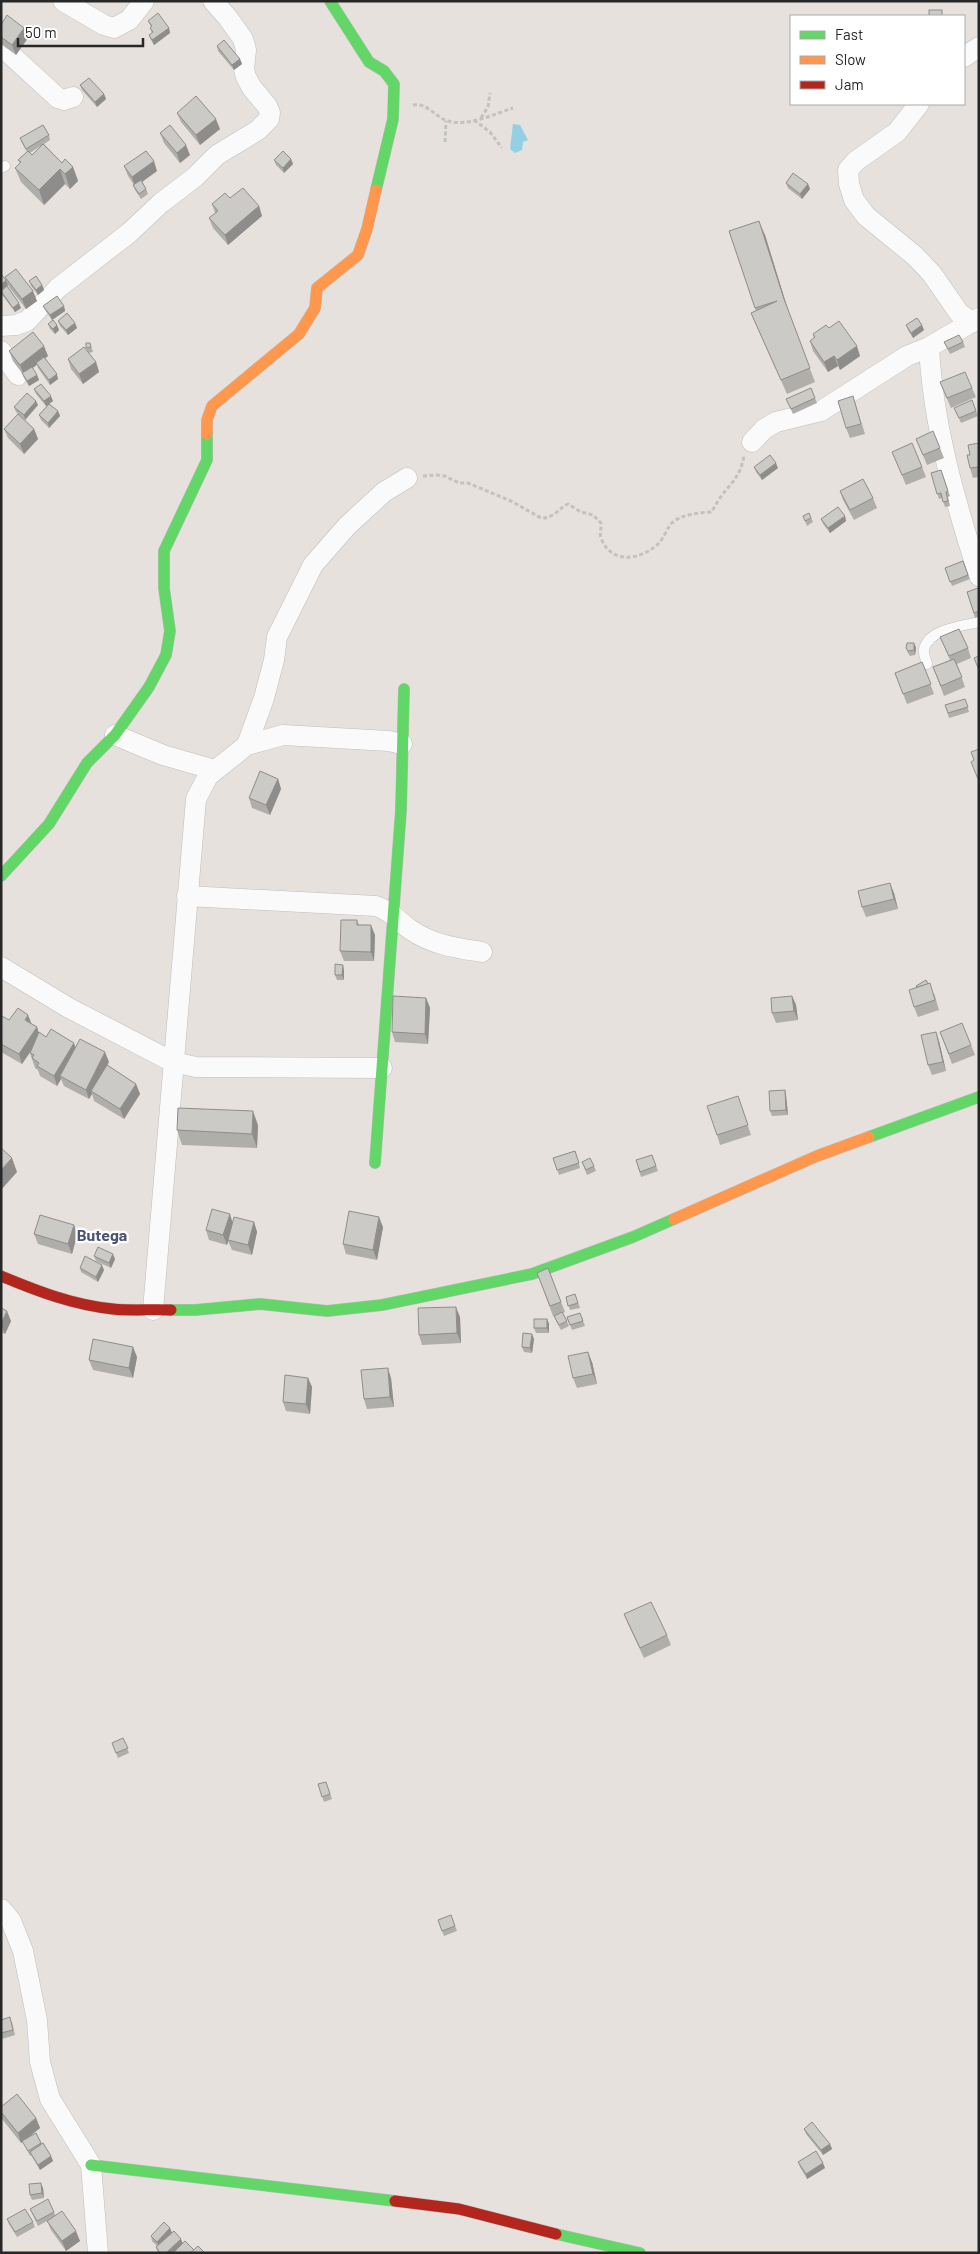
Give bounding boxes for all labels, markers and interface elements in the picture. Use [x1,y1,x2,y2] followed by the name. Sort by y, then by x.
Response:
[18,15,142,47] scale bar
[790,15,965,105] legend
[25,23,57,41] text: 50 m
[835,25,863,43] text: Fast
[835,50,866,68] text: Slow
[835,75,864,93] text: Jam
[77,1225,127,1244] district label: Butega

